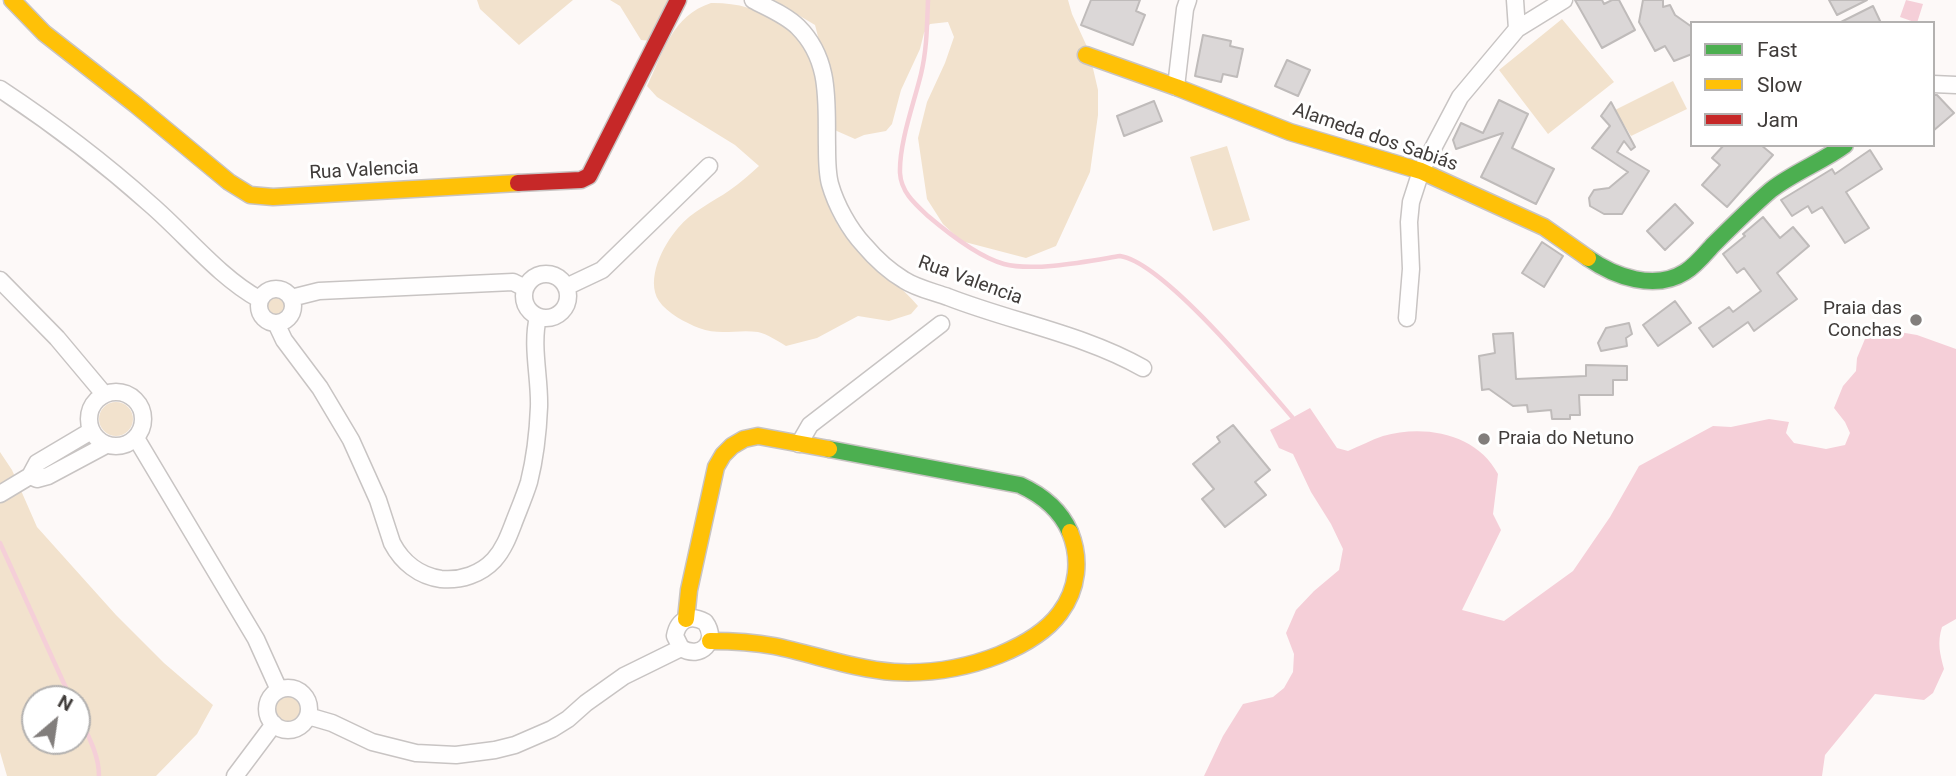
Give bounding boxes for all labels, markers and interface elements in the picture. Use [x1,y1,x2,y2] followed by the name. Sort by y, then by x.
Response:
[1690,21,1935,147] legend
[1757,38,1797,62] text: Fast
[1757,73,1802,97] text: Slow
[1290,99,1460,177] street label: Alameda dos Sabiás
[1757,108,1798,132] text: Jam
[309,157,419,185] street label: Rua Valencia
[915,252,1025,310] street label: Rua Valencia
[1823,298,1902,342] place label: Praia das Conchas
[1908,312,1924,328] marker: Praia das Conchas
[1498,428,1634,450] place label: Praia do Netuno
[1476,431,1492,447] marker: Praia do Netuno
[21,685,91,755] north arrow
[54,690,77,716] text: N

